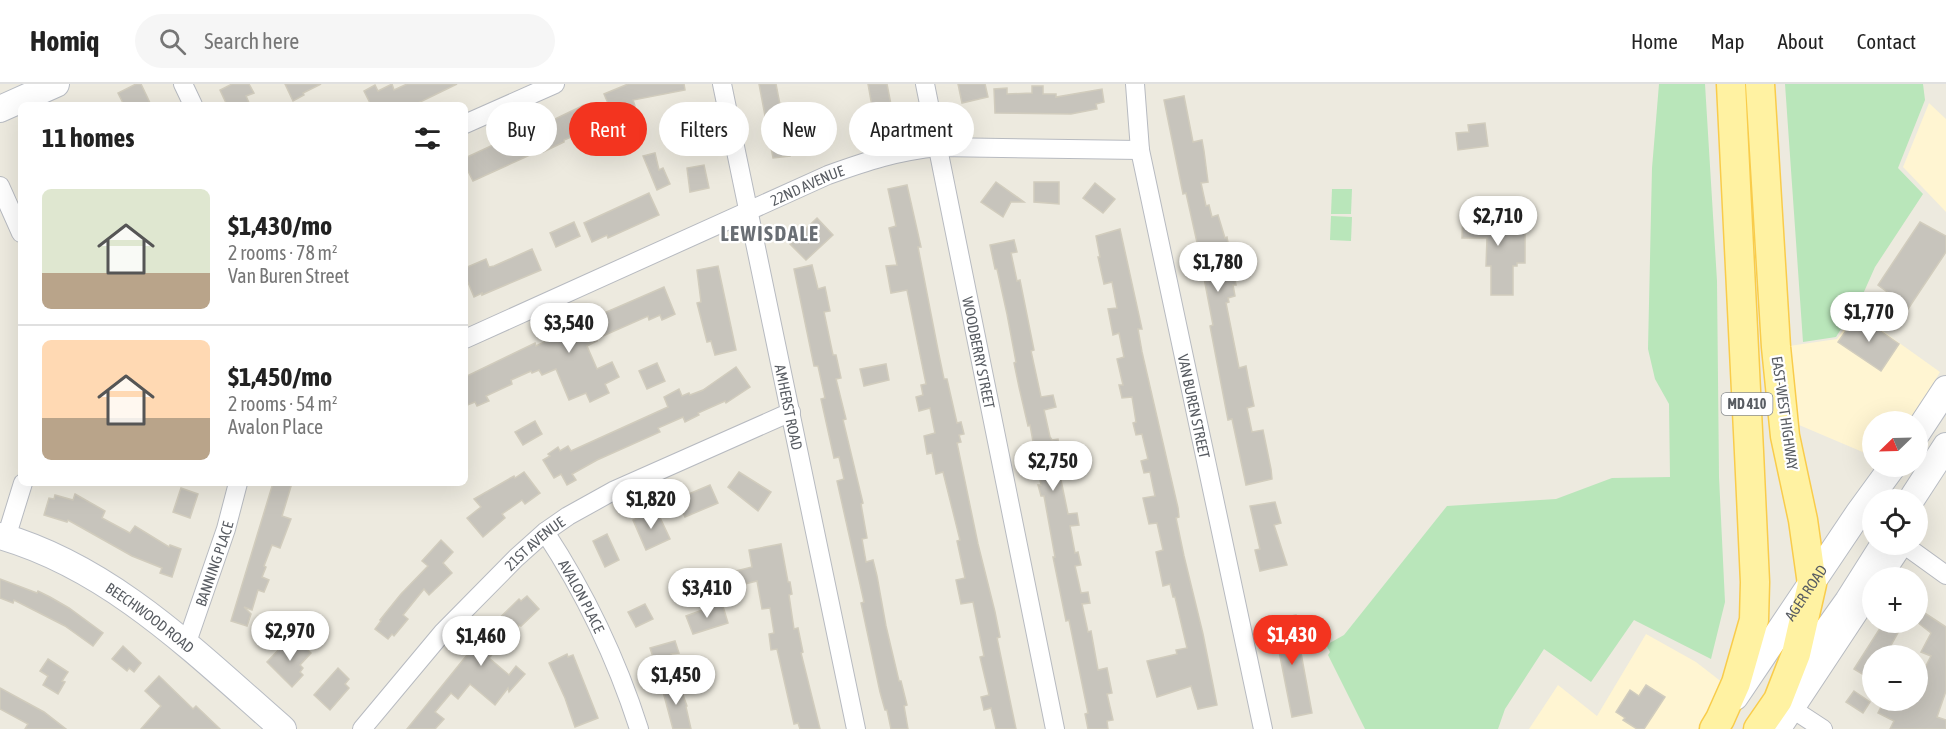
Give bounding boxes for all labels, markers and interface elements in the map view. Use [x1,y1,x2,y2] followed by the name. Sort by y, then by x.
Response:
[135,14,555,68] search box
[30,25,99,57] text: Homiq
[156,25,189,58] icon: search
[204,28,299,54] text: Search here
[1631,29,1678,53] text: Home
[1711,29,1745,53] text: Map
[1778,29,1824,53] text: About
[1857,29,1916,53] text: Contact
[486,102,557,156] chip: Buy
[569,102,647,156] chip: Rent
[659,102,749,156] chip: Filters
[761,102,837,156] chip: New
[849,102,974,156] chip: Apartment
[411,122,444,155] icon: filters
[42,123,135,153] text: 11 homes
[768,161,847,208] street label: 22ND AVENUE
[1449,196,1547,247] pin: $2,710
[1473,204,1523,227] text: $2,710
[228,211,332,241] text: $1,430/mo
[90,213,162,285] icon: home
[720,221,820,245] district label: LEWISDALE
[228,241,338,264] text: 2 rooms · 78 m²
[1169,242,1267,293] pin: $1,780
[1193,250,1243,273] text: $1,780
[228,264,349,287] text: Van Buren Street
[1820,292,1918,343] pin: $1,770
[960,295,999,410] street label: WOODBERRY STREET
[1844,300,1894,323] text: $1,770
[520,303,618,354] pin: $3,540
[544,311,594,334] text: $3,540
[1175,353,1214,460] street label: VAN BUREN STREET
[1769,355,1801,471] street label: EAST-WEST HIGHWAY
[228,362,332,392] text: $1,450/mo
[772,363,806,451] street label: AMHERST ROAD
[90,364,162,436] icon: home
[228,392,338,415] text: 2 rooms · 54 m²
[1722,393,1772,415] road number: MD 410
[1862,411,1928,477] north arrow
[1862,411,1928,711] map controls
[228,415,323,438] text: Avalon Place
[1004,441,1102,492] pin: $2,750
[1028,449,1078,472] text: $2,750
[602,479,700,530] pin: $1,820
[626,487,676,510] text: $1,820
[1862,489,1928,555] button: locate
[501,512,568,573] street label: 21ST AVENUE
[192,519,236,608] street label: BANNING PLACE
[556,556,609,636] street label: AVALON PLACE
[1781,561,1830,623] street label: AGER ROAD
[1862,567,1928,633] button: +
[658,568,756,619] pin: $3,410
[682,576,732,599] text: $3,410
[103,579,198,656] street label: BEECHWOOD ROAD
[241,611,339,662] pin: $2,970
[1243,615,1341,666] pin: $1,430
[432,616,530,667] pin: $1,460
[265,619,315,642] text: $2,970
[1267,623,1317,646] text: $1,430
[456,624,506,647] text: $1,460
[1862,645,1928,711] button: −
[627,655,725,706] pin: $1,450
[651,663,701,686] text: $1,450

